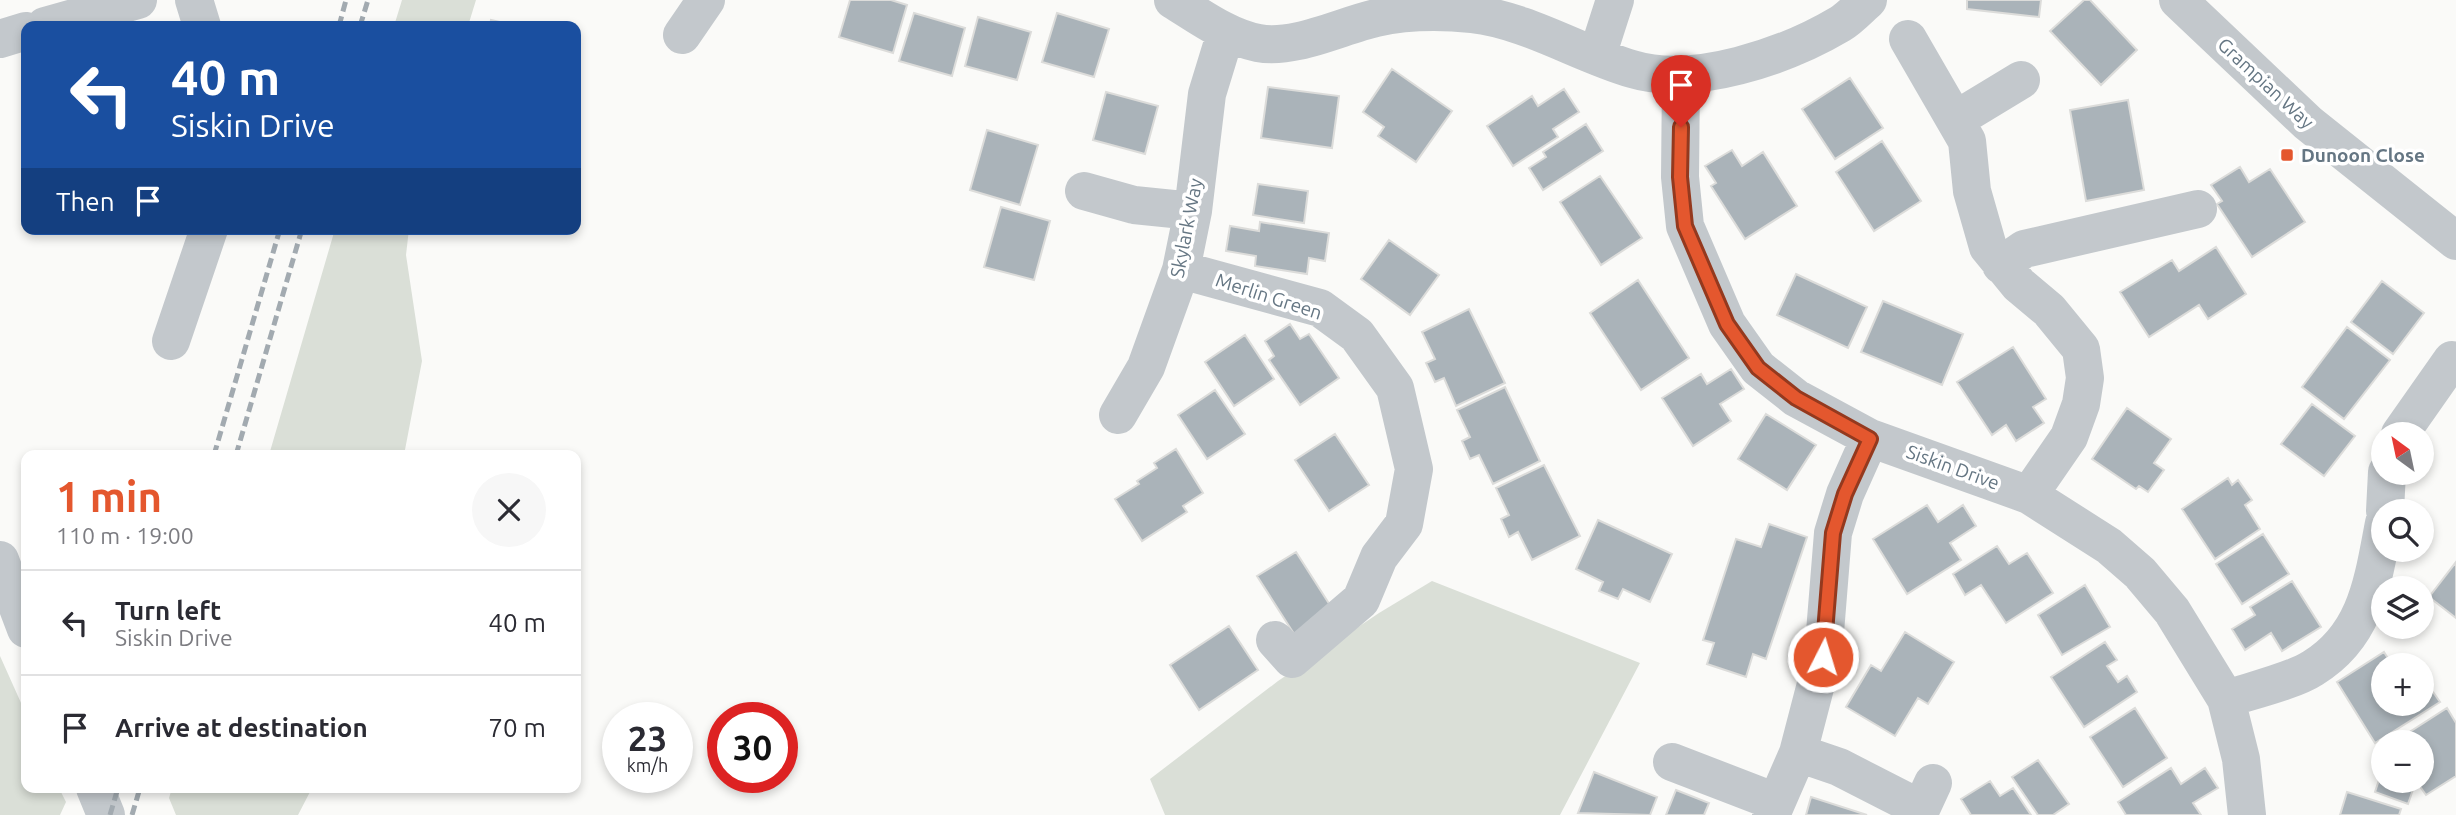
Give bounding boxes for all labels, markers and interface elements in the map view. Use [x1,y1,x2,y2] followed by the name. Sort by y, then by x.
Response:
[2214,33,2318,133] street label: Grampian Way
[56,49,147,140] icon: left
[171,49,280,104] text: 40 m
[1651,55,1711,127] pin
[1662,66,1700,104] icon: arrive
[171,107,335,143] text: Siskin Drive
[2301,144,2425,166] place label: Dunoon Close
[2279,147,2295,163] marker: Dunoon Close
[1166,176,1206,280] street label: Skylark Way
[129,182,167,220] icon: arrive
[56,187,115,216] text: Then
[1213,268,1325,324] street label: Merlin Green
[2371,422,2434,485] north arrow
[2371,422,2434,793] map controls
[1904,440,2002,494] street label: Siskin Drive
[56,473,162,520] text: 1 min
[472,473,546,547] button: close
[2371,499,2434,562] button: search
[56,523,194,548] text: 110 m · 19:00
[2371,576,2434,639] button: layers
[115,596,221,625] text: Turn left
[56,604,94,642] icon: left
[488,608,546,637] text: 40 m
[1786,620,1860,694] position arrow
[115,625,233,650] text: Siskin Drive
[2371,653,2434,716] button: +
[707,702,798,793] speed limit sign: 30
[56,709,94,747] icon: arrive
[115,713,368,742] text: Arrive at destination
[488,713,546,742] text: 70 m
[628,718,667,758] text: 23
[2371,730,2434,793] button: −
[627,755,668,775] text: km/h

